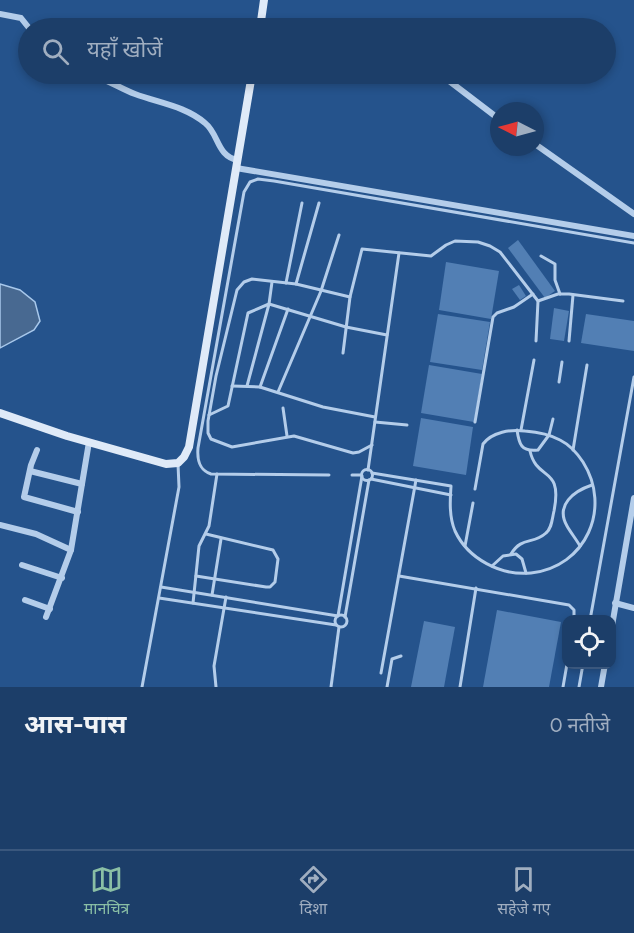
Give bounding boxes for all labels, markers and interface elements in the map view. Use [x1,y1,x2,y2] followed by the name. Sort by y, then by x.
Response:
[18,18,616,84] search box
[39,35,72,68] icon: search
[87,36,163,63] text: यहाँ खोजें
[490,102,544,156] north arrow
[562,615,616,669] map controls
[562,615,616,669] button: locate
[24,708,126,740] text: आस-पास
[550,713,610,737] text: 0 नतीजे
[84,863,129,921] tab: मानचित्र
[297,863,330,921] tab: दिशा
[497,863,550,921] tab: सहेजे गए

